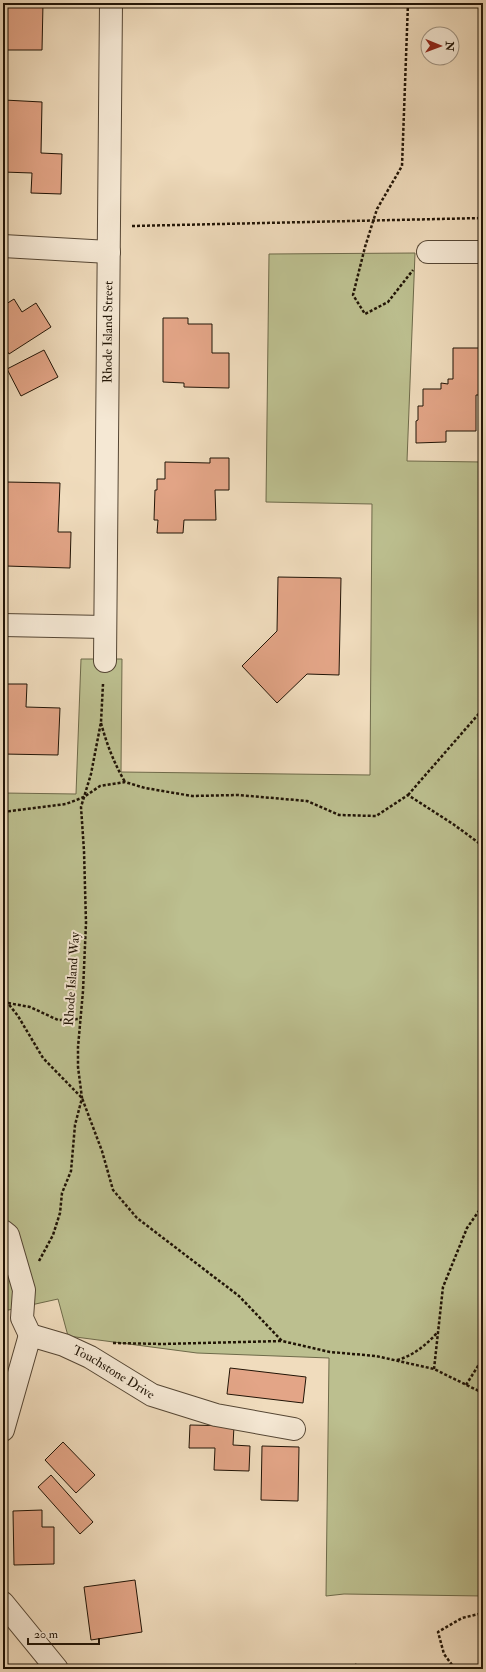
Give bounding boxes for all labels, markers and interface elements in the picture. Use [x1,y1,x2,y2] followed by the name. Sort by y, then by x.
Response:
[420,26,460,66] north arrow
[443,40,456,52] text: N
[100,281,116,383] street label: Rhode Island Street
[61,931,84,1027] street label: Rhode Island Way
[70,1342,158,1403] street label: Touchstone Drive
[28,1620,99,1646] scale bar
[34,1627,59,1642] text: 20 m

